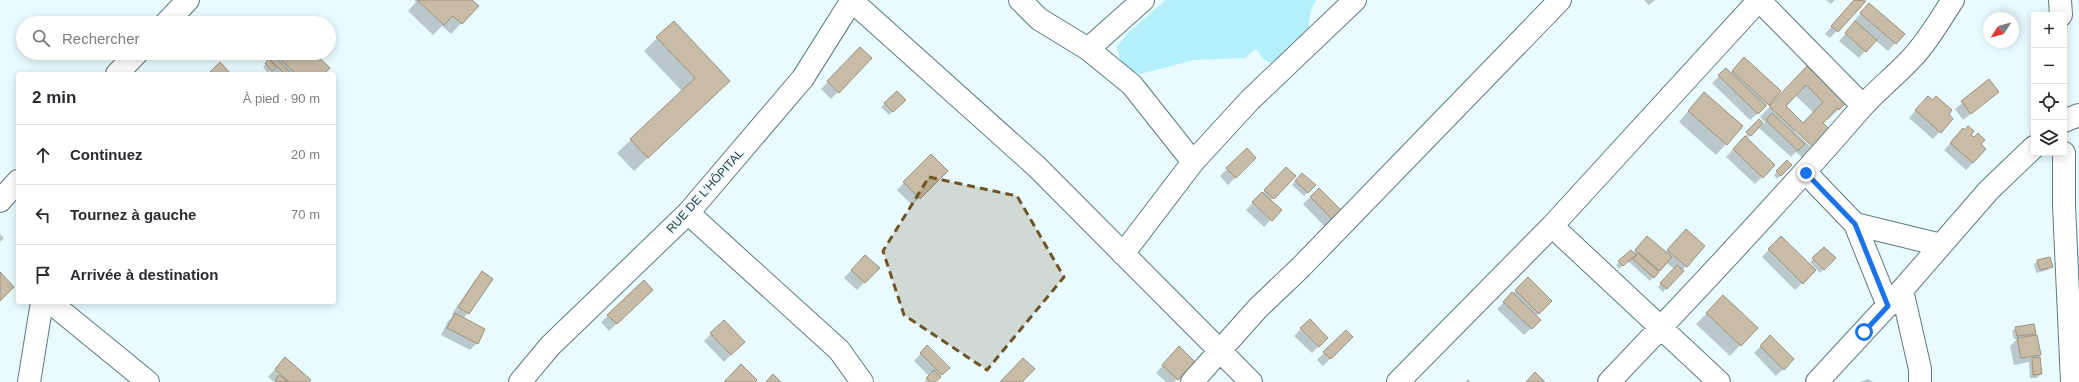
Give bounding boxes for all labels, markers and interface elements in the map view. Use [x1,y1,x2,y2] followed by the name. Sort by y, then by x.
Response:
[1983,12,2019,48] north arrow
[2031,12,2067,156] map controls
[2031,12,2067,48] button: +
[16,16,336,60] search box
[30,27,52,49] icon: search
[62,30,140,47] text: Rechercher
[2031,48,2067,84] button: −
[2031,84,2067,120] button: locate
[32,88,76,107] text: 2 min
[243,91,320,106] text: À pied · 90 m
[2031,120,2067,156] button: layers
[32,144,54,166] icon: ahead
[663,145,747,236] street label: RUE DE L'HÔPITAL
[70,146,143,163] text: Continuez
[291,147,320,162] text: 20 m
[1797,164,1815,182] route end
[32,204,54,226] icon: left
[70,206,196,223] text: Tournez à gauche
[291,207,320,222] text: 70 m
[32,264,54,286] icon: arrive
[70,266,218,283] text: Arrivée à destination
[1855,323,1873,341] route start

